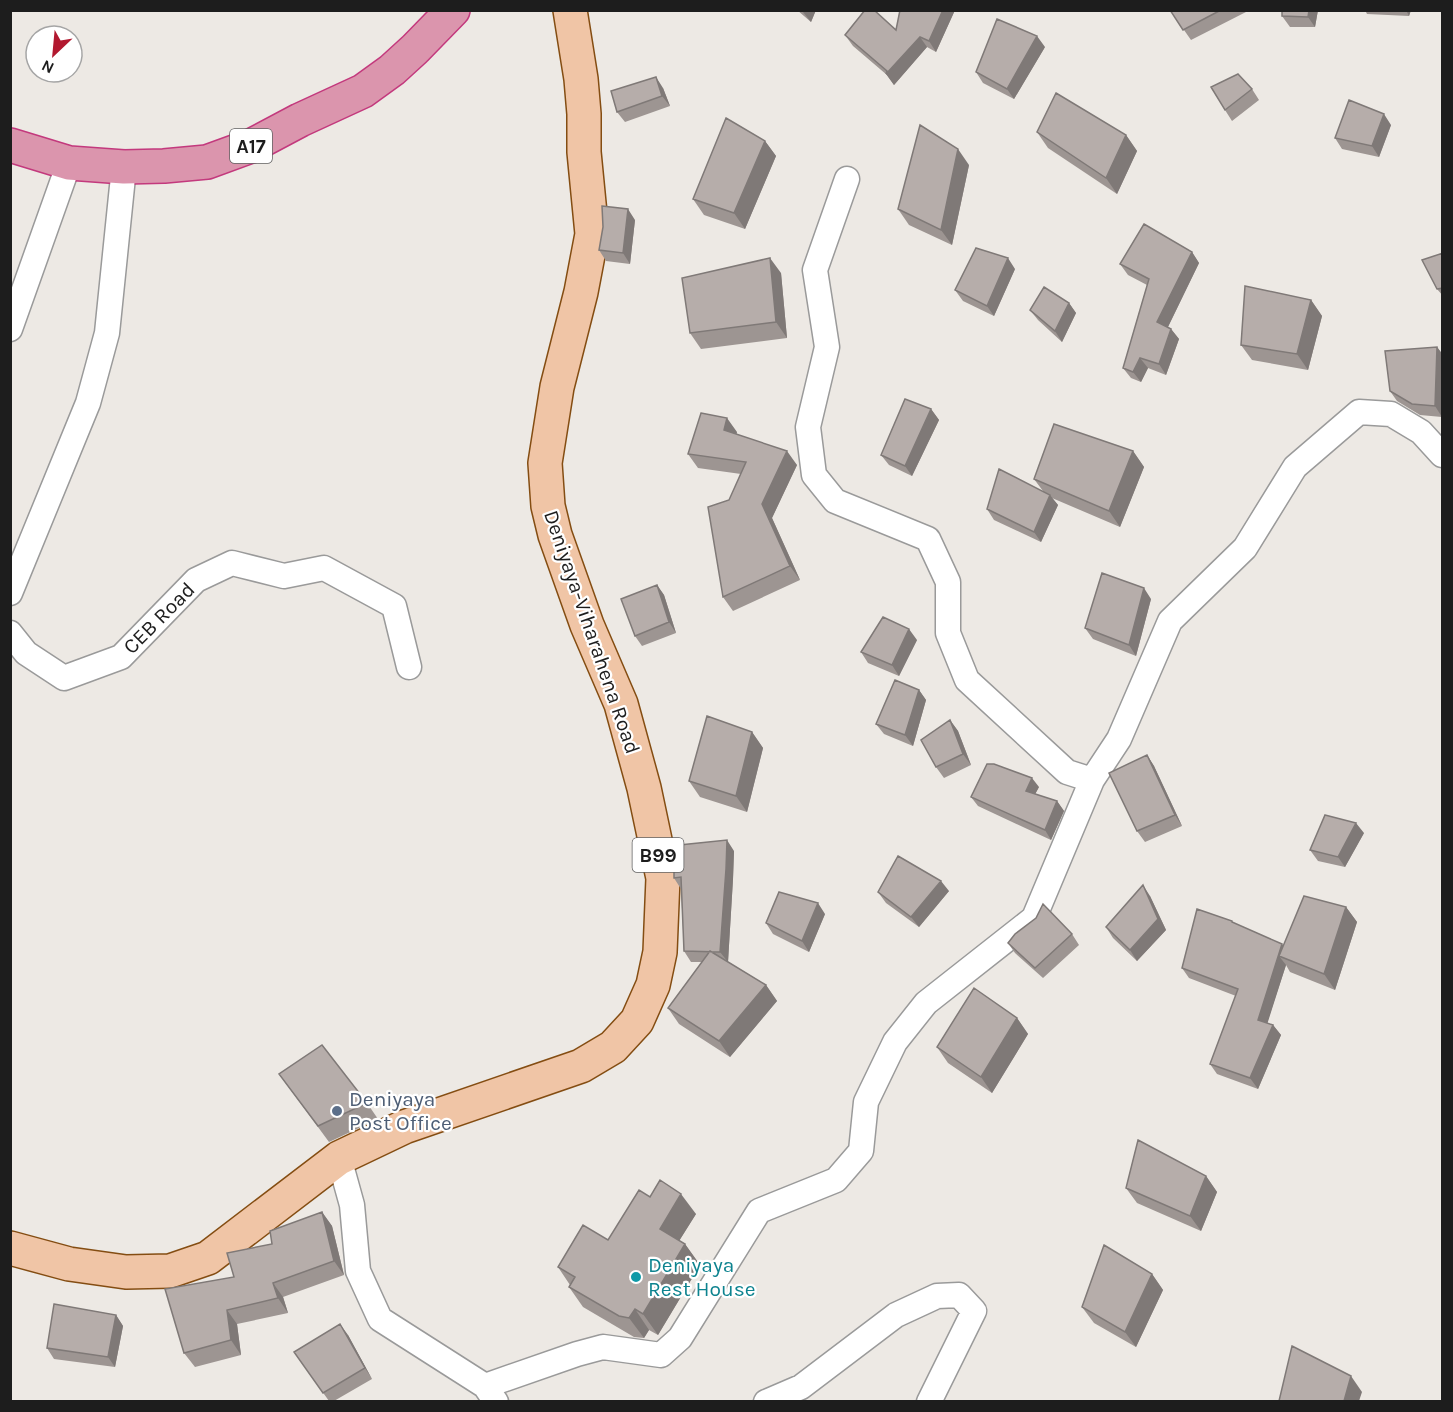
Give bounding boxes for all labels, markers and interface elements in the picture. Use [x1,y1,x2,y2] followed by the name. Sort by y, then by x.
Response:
[24,24,84,84] north arrow
[38,56,57,78] text: N
[230,129,272,163] road number: A17
[539,507,645,757] street label: Deniyaya-Viharahena Road
[118,577,200,659] street label: CEB Road
[632,838,684,872] road number: B99
[349,1087,452,1135] place label: Deniyaya Post Office
[330,1104,344,1118] marker: Deniyaya Post Office
[648,1253,756,1301] place label: Deniyaya Rest House
[629,1270,643,1284] marker: Deniyaya Rest House

